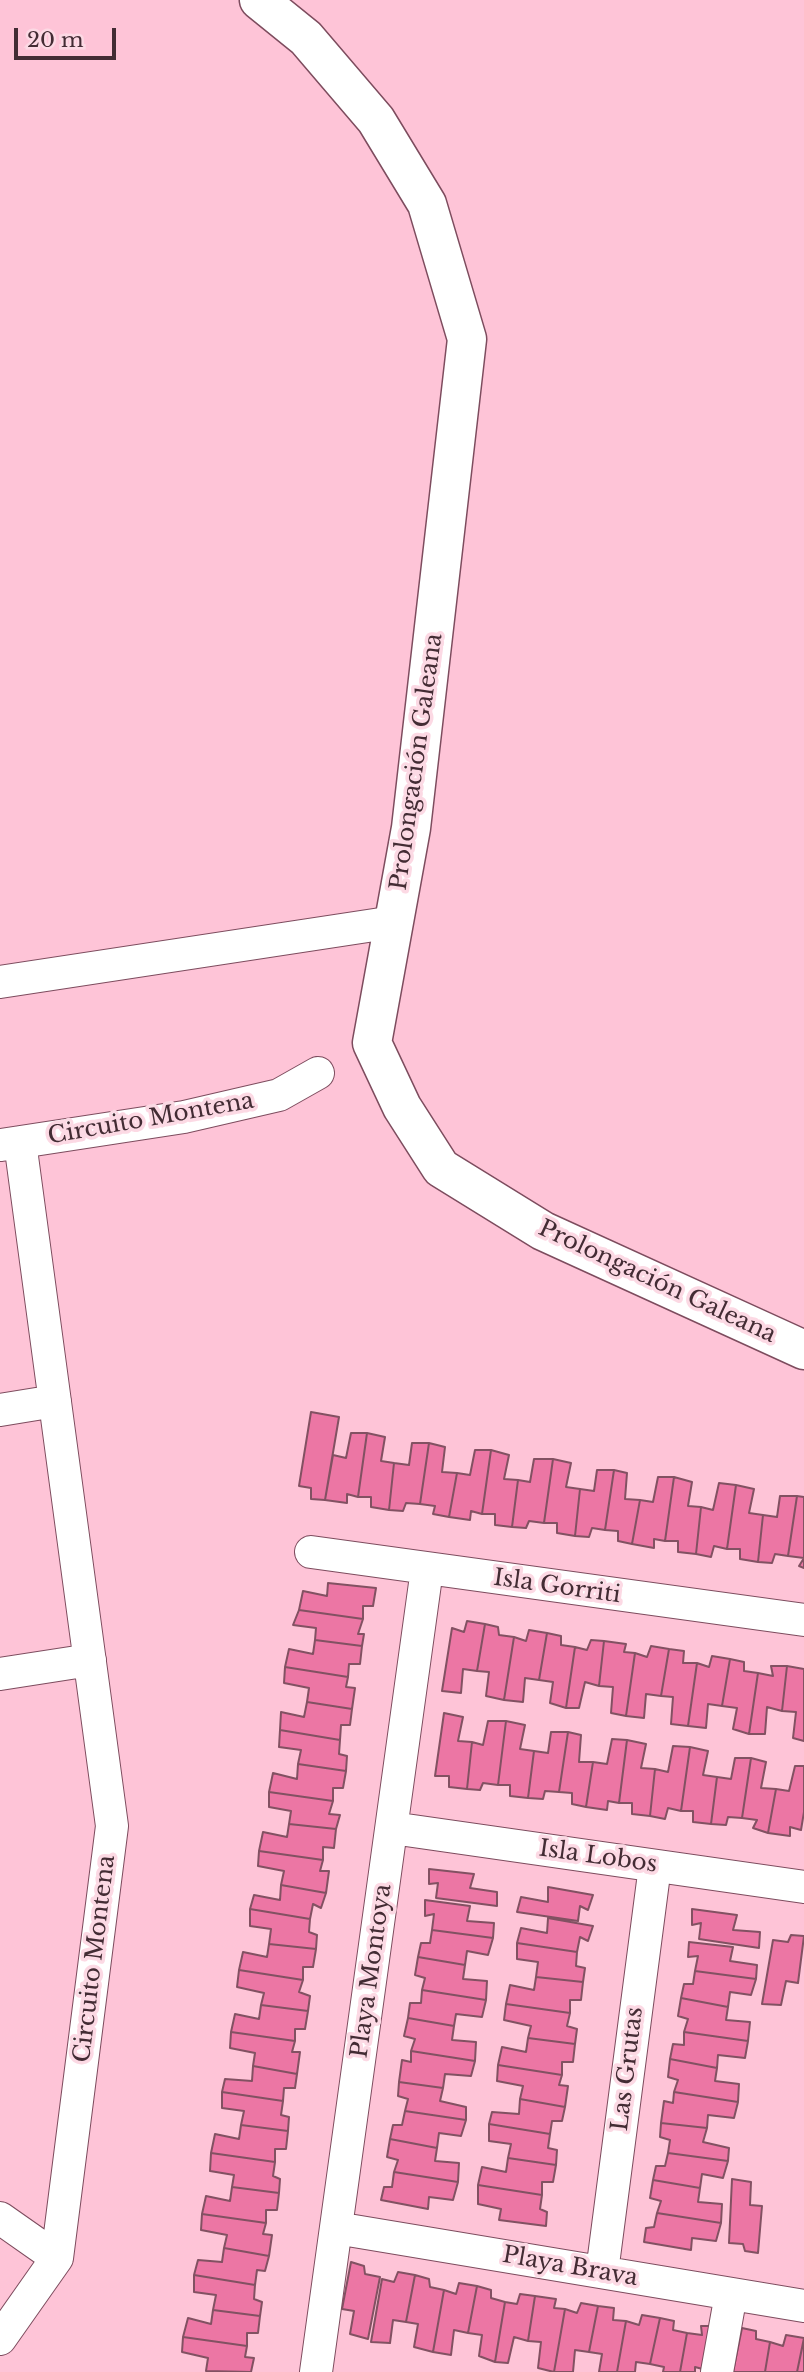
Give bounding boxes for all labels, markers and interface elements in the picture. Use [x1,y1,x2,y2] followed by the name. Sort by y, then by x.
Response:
[18,14,119,58] scale bar
[27,27,84,53] text: 20 m
[385,632,449,892] street label: Prolongación Galeana
[46,1087,256,1151] street label: Circuito Montena
[534,1215,780,1349] street label: Prolongación Galeana
[492,1564,622,1610] street label: Isla Gorriti
[537,1835,659,1879] street label: Isla Lobos
[69,1854,121,2064] street label: Circuito Montena
[346,1882,398,2060] street label: Playa Montoya
[607,2005,649,2133] street label: Las Grutas
[500,2242,640,2292] street label: Playa Brava

